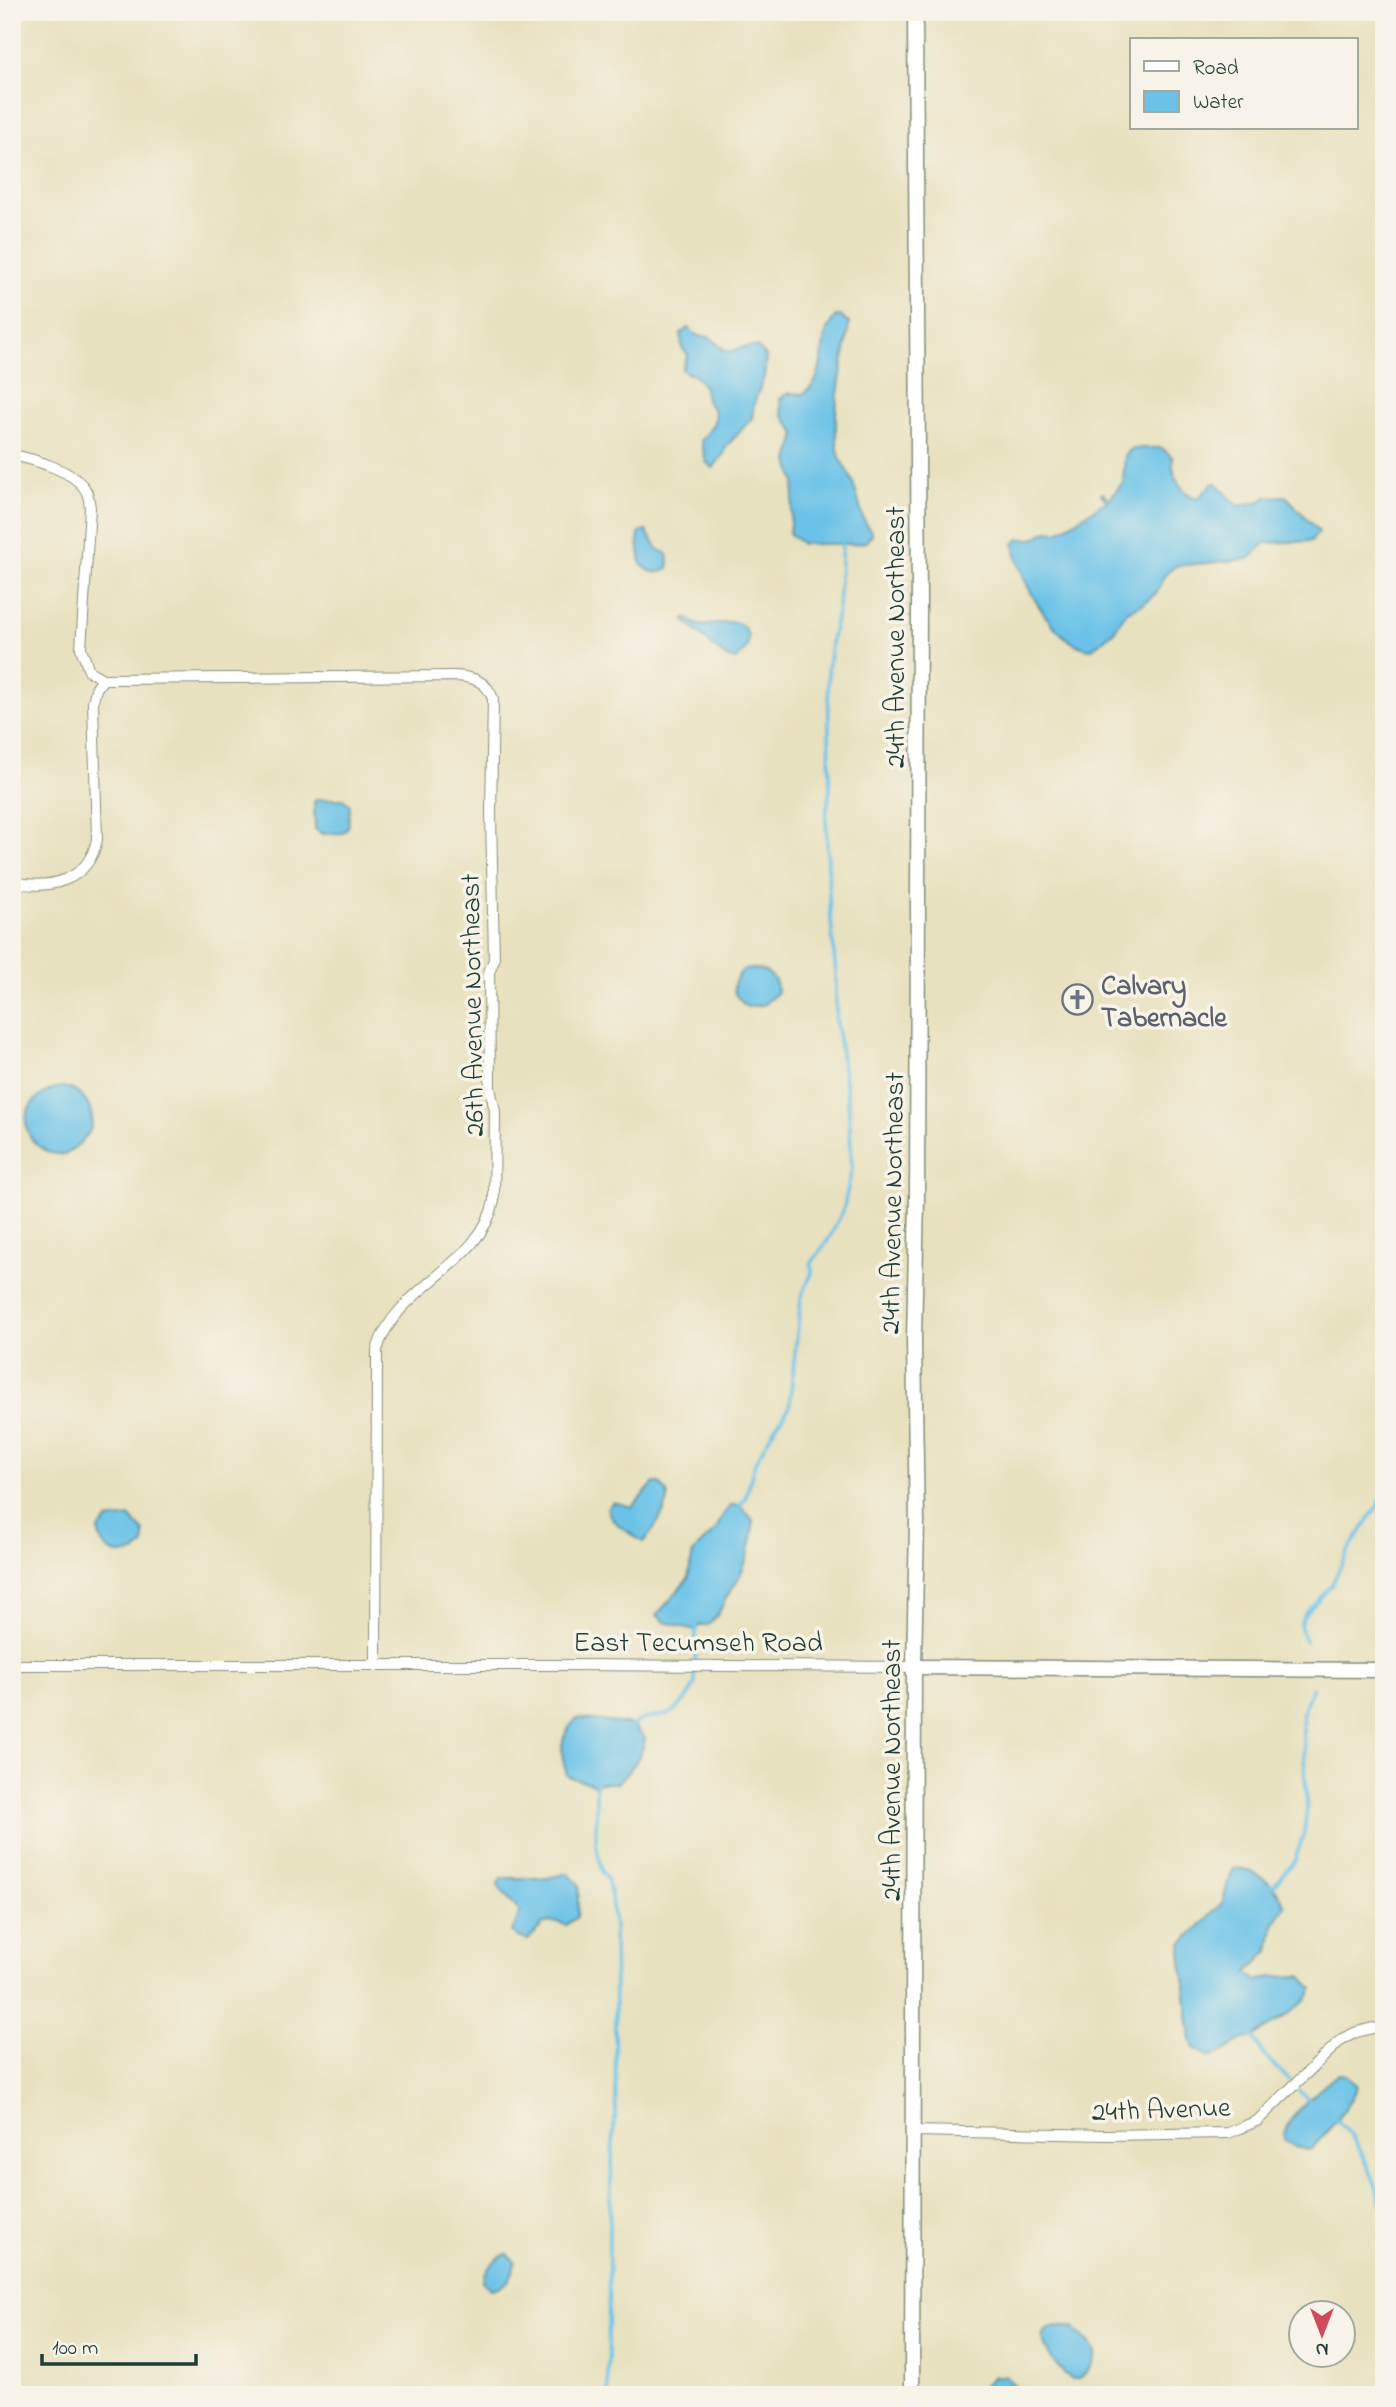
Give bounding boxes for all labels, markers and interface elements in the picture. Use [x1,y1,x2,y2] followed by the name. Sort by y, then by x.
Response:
[1130,38,1358,130] legend
[1193,54,1239,84] text: Road
[1193,88,1244,118] text: Water
[877,506,918,768] street label: 24th Avenue Northeast
[452,873,497,1137] street label: 26th Avenue Northeast
[1101,967,1228,1040] place label: Calvary Tabernacle
[1061,983,1095,1017] church icon: Calvary Tabernacle
[872,1072,917,1334] street label: 24th Avenue Northeast
[573,1624,823,1665] street label: East Tecumseh Road
[873,1639,914,1901] street label: 24th Avenue Northeast
[1091,2089,1232,2134] street label: 24th Avenue
[1288,2298,1358,2368] north arrow
[42,2323,196,2367] scale bar
[52,2334,98,2364] text: 100 m
[1315,2335,1328,2362] text: N

